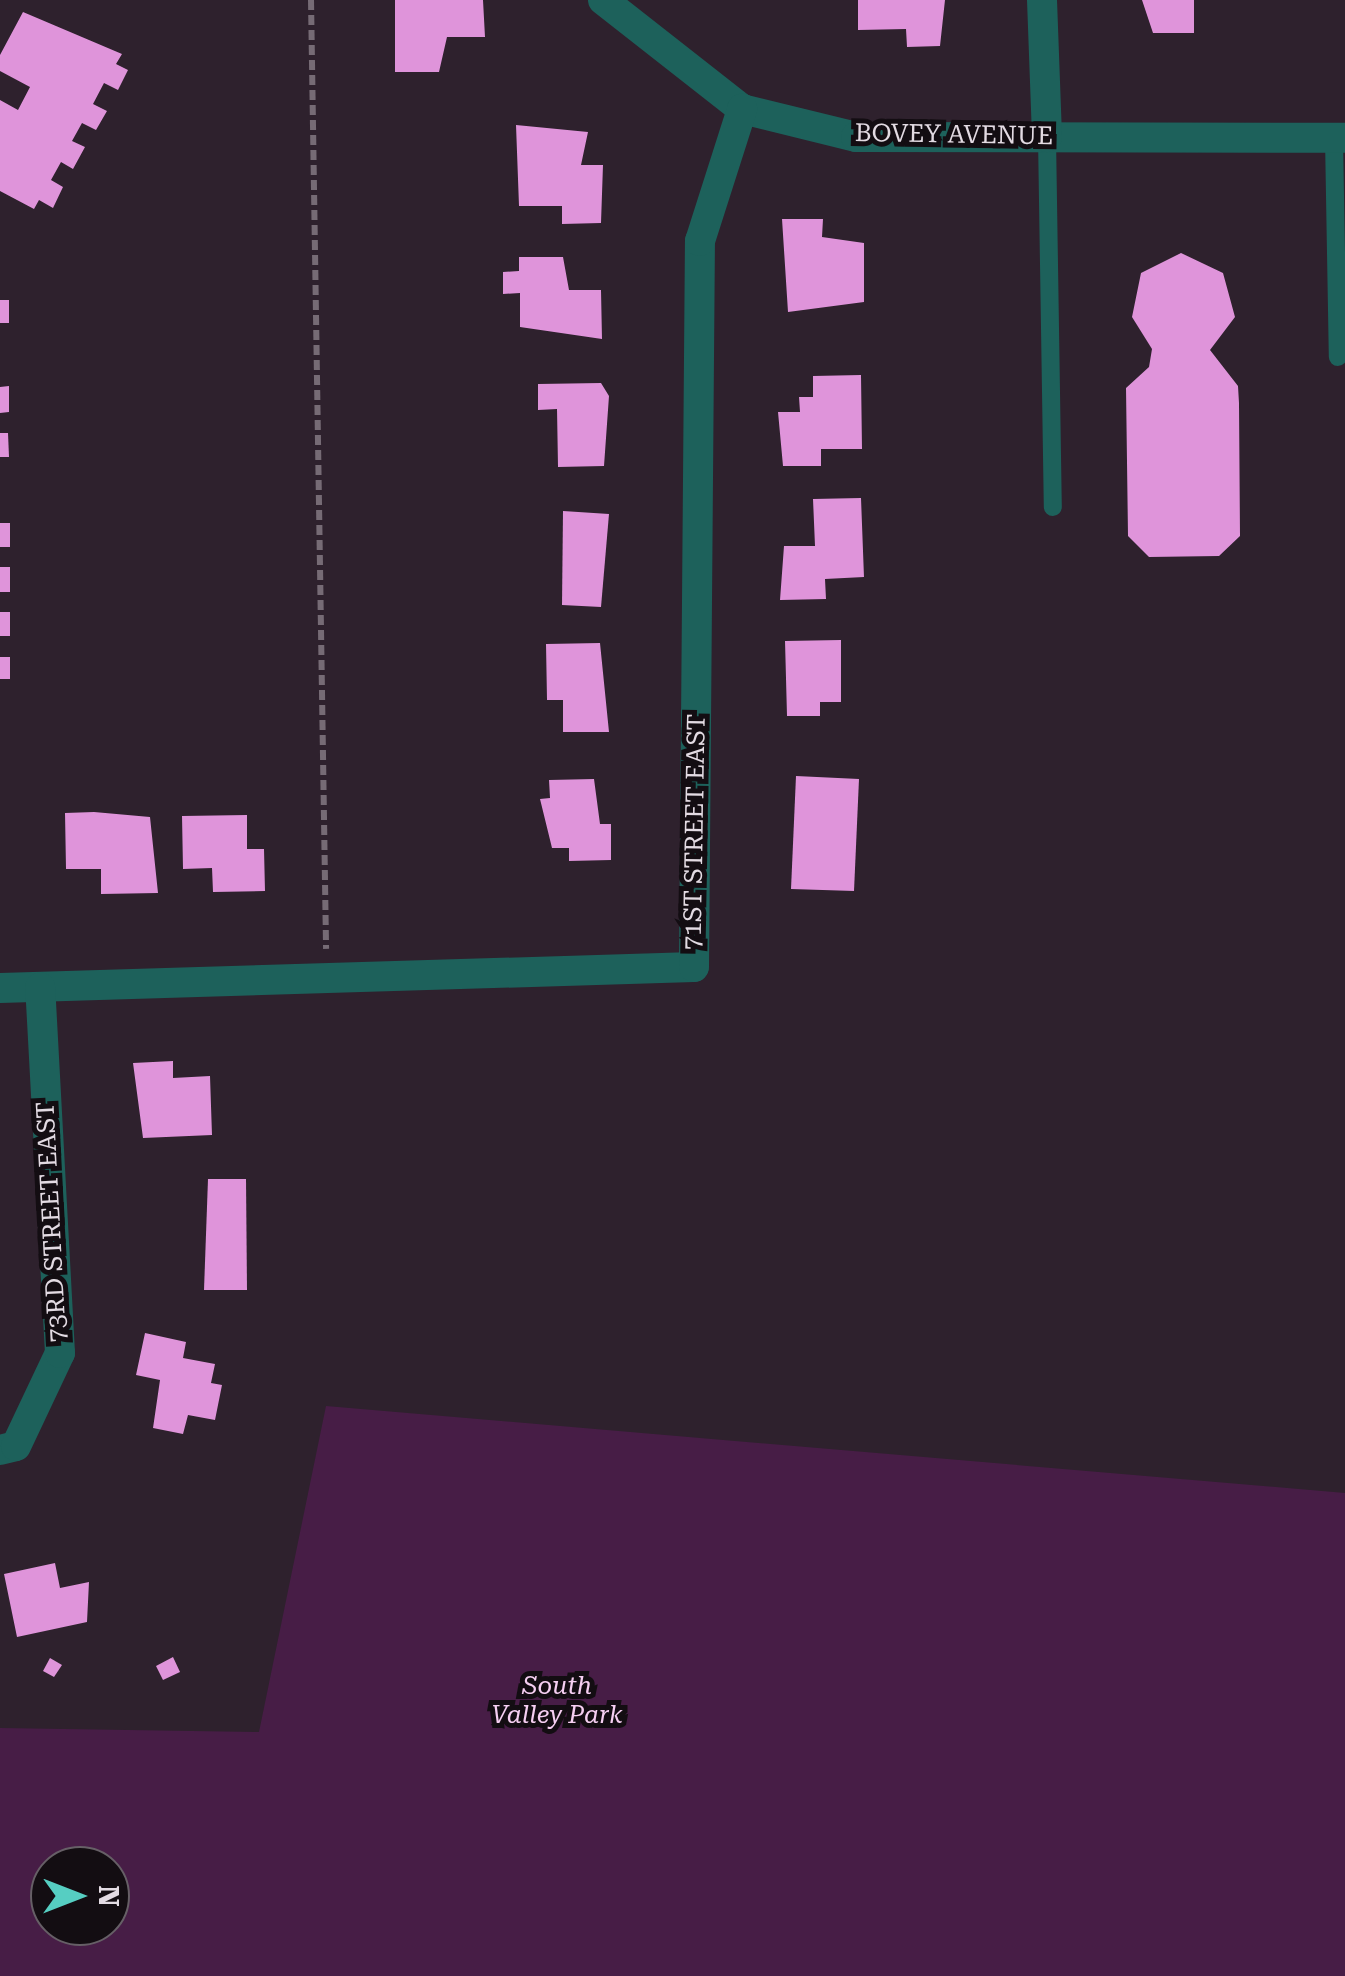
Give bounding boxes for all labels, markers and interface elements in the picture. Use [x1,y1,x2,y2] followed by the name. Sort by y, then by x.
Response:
[855,118,1053,152] street label: BOVEY AVENUE
[678,714,712,950] street label: 71ST STREET EAST
[31,1101,73,1343] street label: 73RD STREET EAST
[492,1672,622,1731] park label: South Valley Park
[30,1846,130,1946] north arrow
[92,1885,125,1907] text: N

